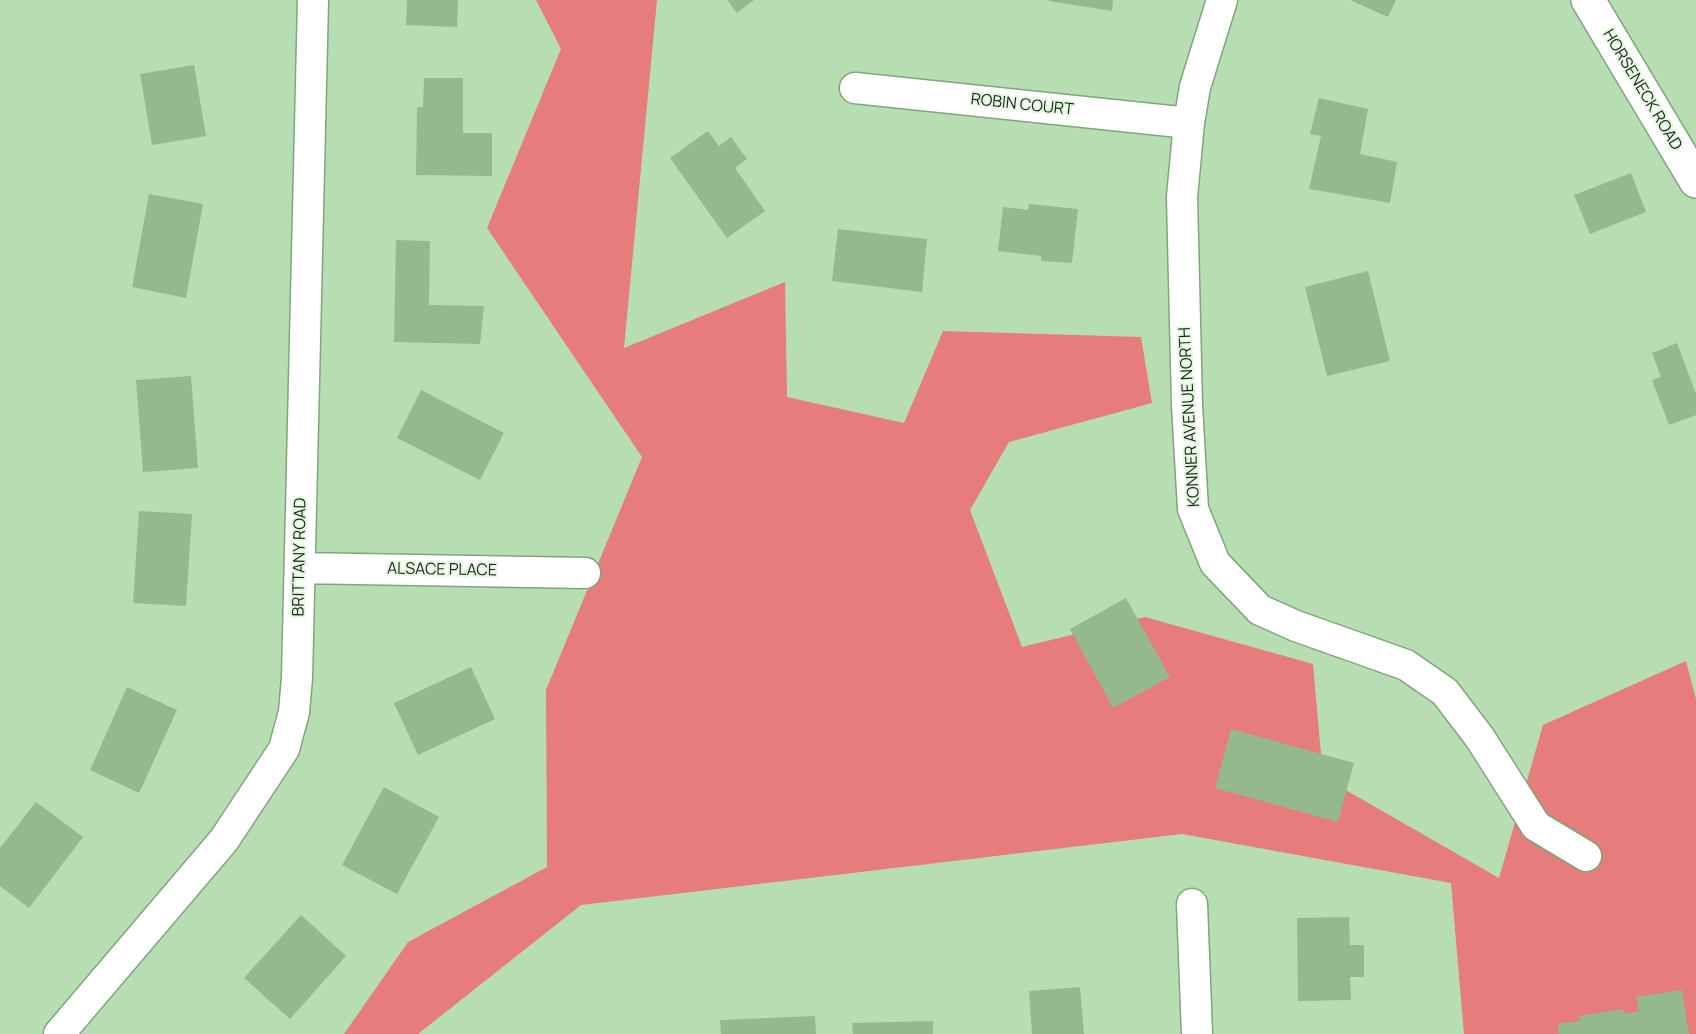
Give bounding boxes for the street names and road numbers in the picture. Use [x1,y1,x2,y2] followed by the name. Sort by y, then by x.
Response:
[1598,26,1686,154] street label: HORSENECK ROAD
[970,90,1074,120] street label: ROBIN COURT
[1176,326,1204,508] street label: KONNER AVENUE NORTH
[289,497,311,617] street label: BRITTANY ROAD
[387,559,497,581] street label: ALSACE PLACE

